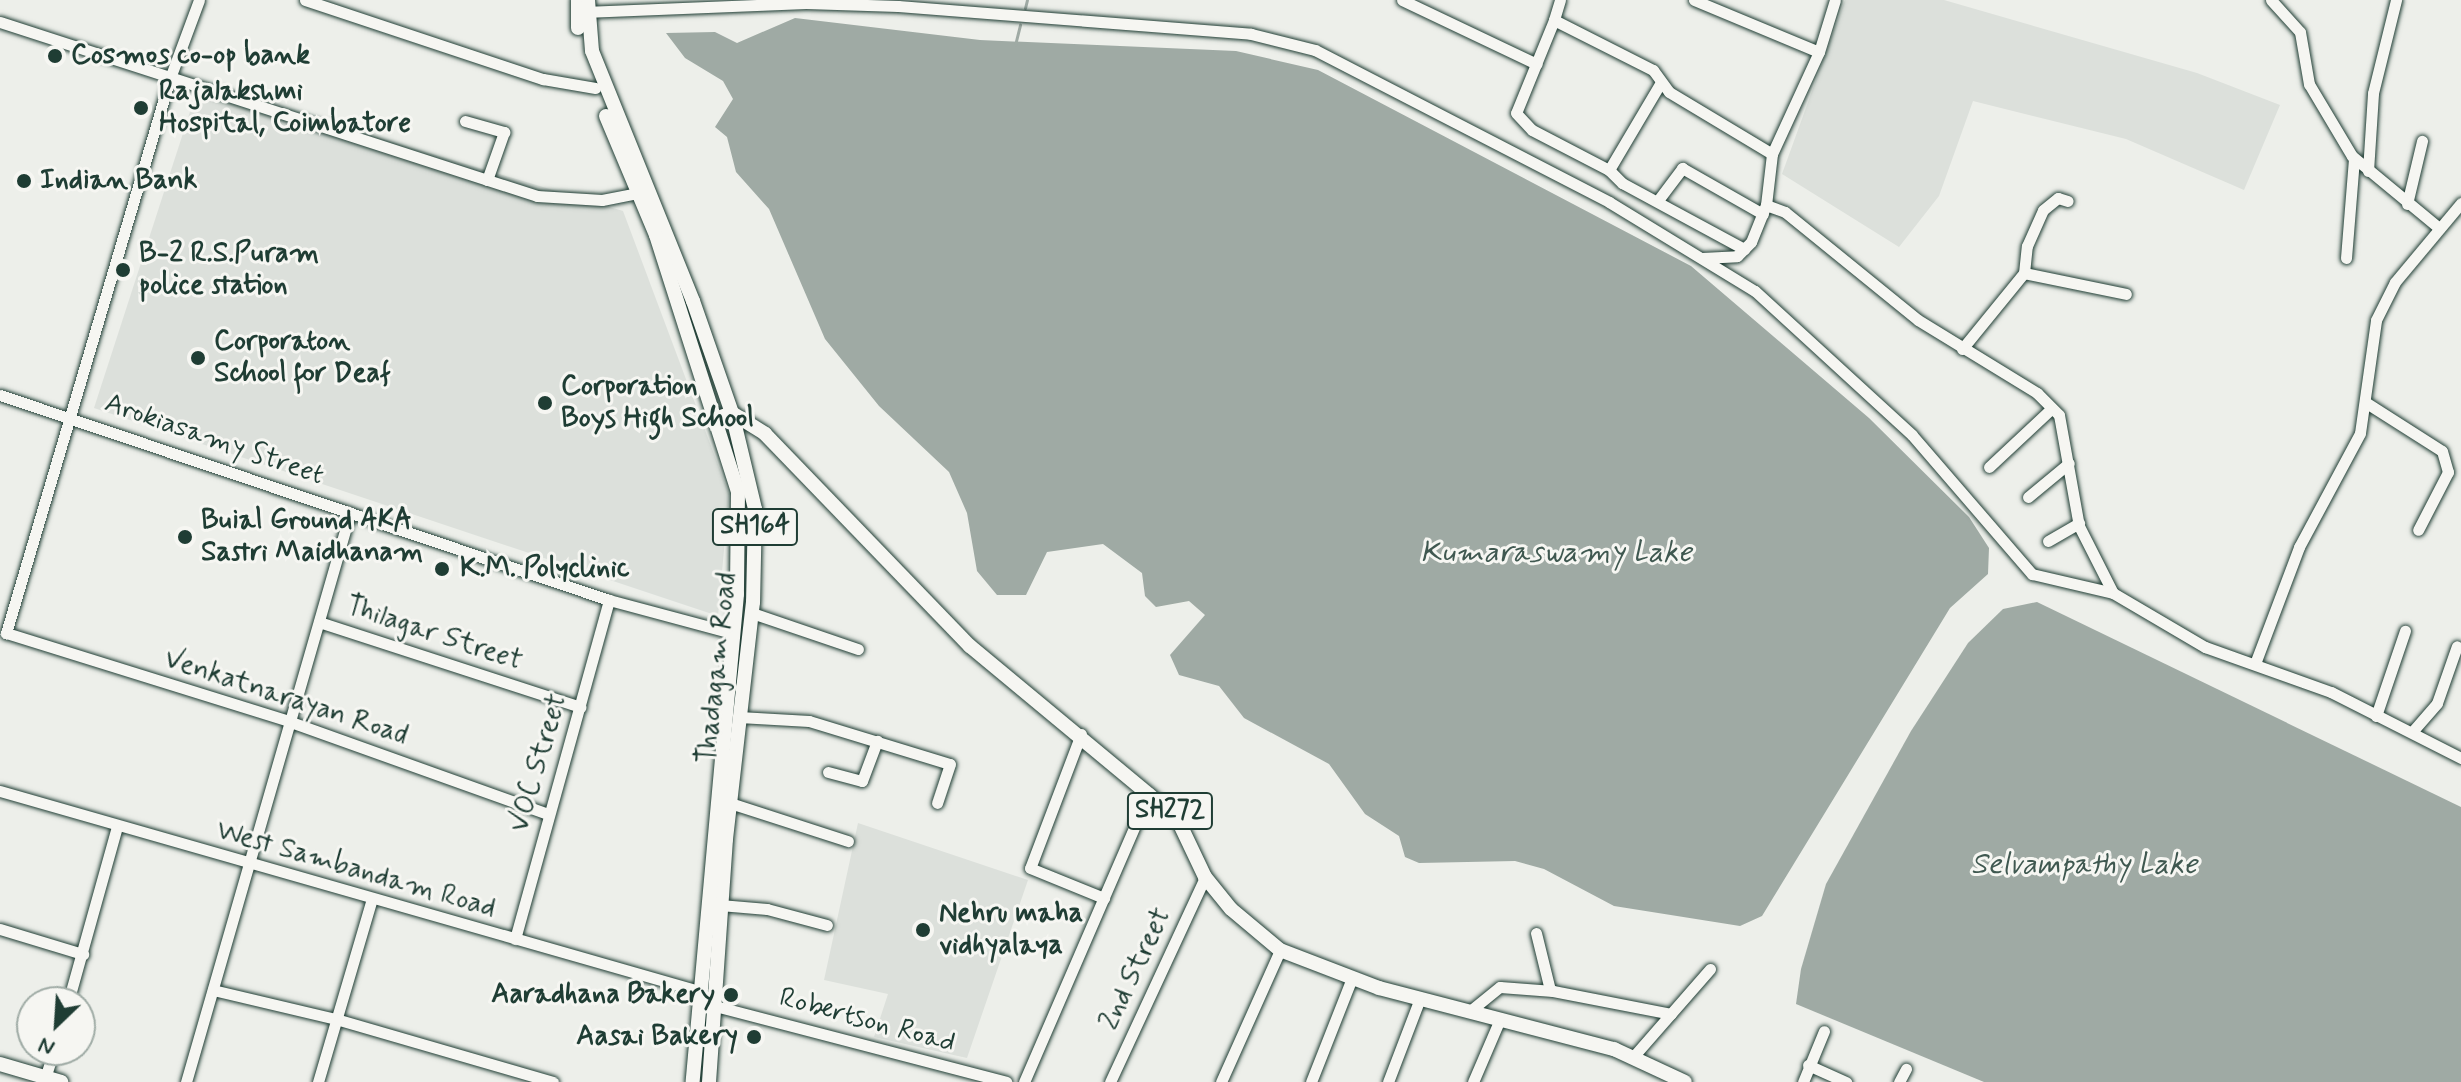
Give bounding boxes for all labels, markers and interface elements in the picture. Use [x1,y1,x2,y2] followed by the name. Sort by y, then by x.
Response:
[71,39,301,73] place label: Cosmos co-op bank
[46,47,64,65] marker: Cosmos co-op bank
[159,75,420,141] place label: Rajalakshmi Hospital, Coimbatore
[130,97,152,119] marker: Rajalakshmi Hospital, Coimbatore
[40,164,197,198] place label: Indian Bank
[15,172,33,190] marker: Indian Bank
[139,237,319,303] place label: B-2 R.S.Puram police station
[114,261,132,279] marker: B-2 R.S.Puram police station
[214,325,392,391] place label: Corporaton School for Deaf
[189,349,207,367] marker: Corporaton School for Deaf
[561,370,754,436] place label: Corporation Boys High School
[98,386,330,494] street label: Arokiasamy Street
[536,394,554,412] marker: Corporation Boys High School
[201,504,419,570] place label: Buial Ground AKA Sastri Maidhanam
[711,505,799,549] road number: SH164
[176,528,194,546] marker: Buial Ground AKA Sastri Maidhanam
[1418,535,1694,571] water label: Kumaraswamy Lake
[460,552,630,586] place label: K.M. Polyclinic
[431,558,453,580] marker: K.M. Polyclinic
[691,571,745,765] street label: Thadagam Road
[342,590,526,678] street label: Thilagar Street
[160,643,412,753] street label: Venkatnarayan Road
[503,691,575,835] street label: VOC Street
[1126,789,1214,833] road number: SH272
[212,814,500,926] street label: West Sambandam Road
[1968,847,2200,883] water label: Selvampathy Lake
[939,897,1080,963] place label: Nehru maha vidhyalaya
[1093,903,1179,1035] street label: 2nd Street
[914,921,932,939] marker: Nehru maha vidhyalaya
[492,978,715,1012] place label: Aaradhana Bakery
[777,982,957,1060] street label: Robertson Road
[16,986,96,1066] north arrow
[722,986,740,1004] marker: Aaradhana Bakery
[576,1020,738,1054] place label: Aasai Bakery
[745,1028,763,1046] marker: Aasai Bakery
[34,1030,59,1062] text: N

